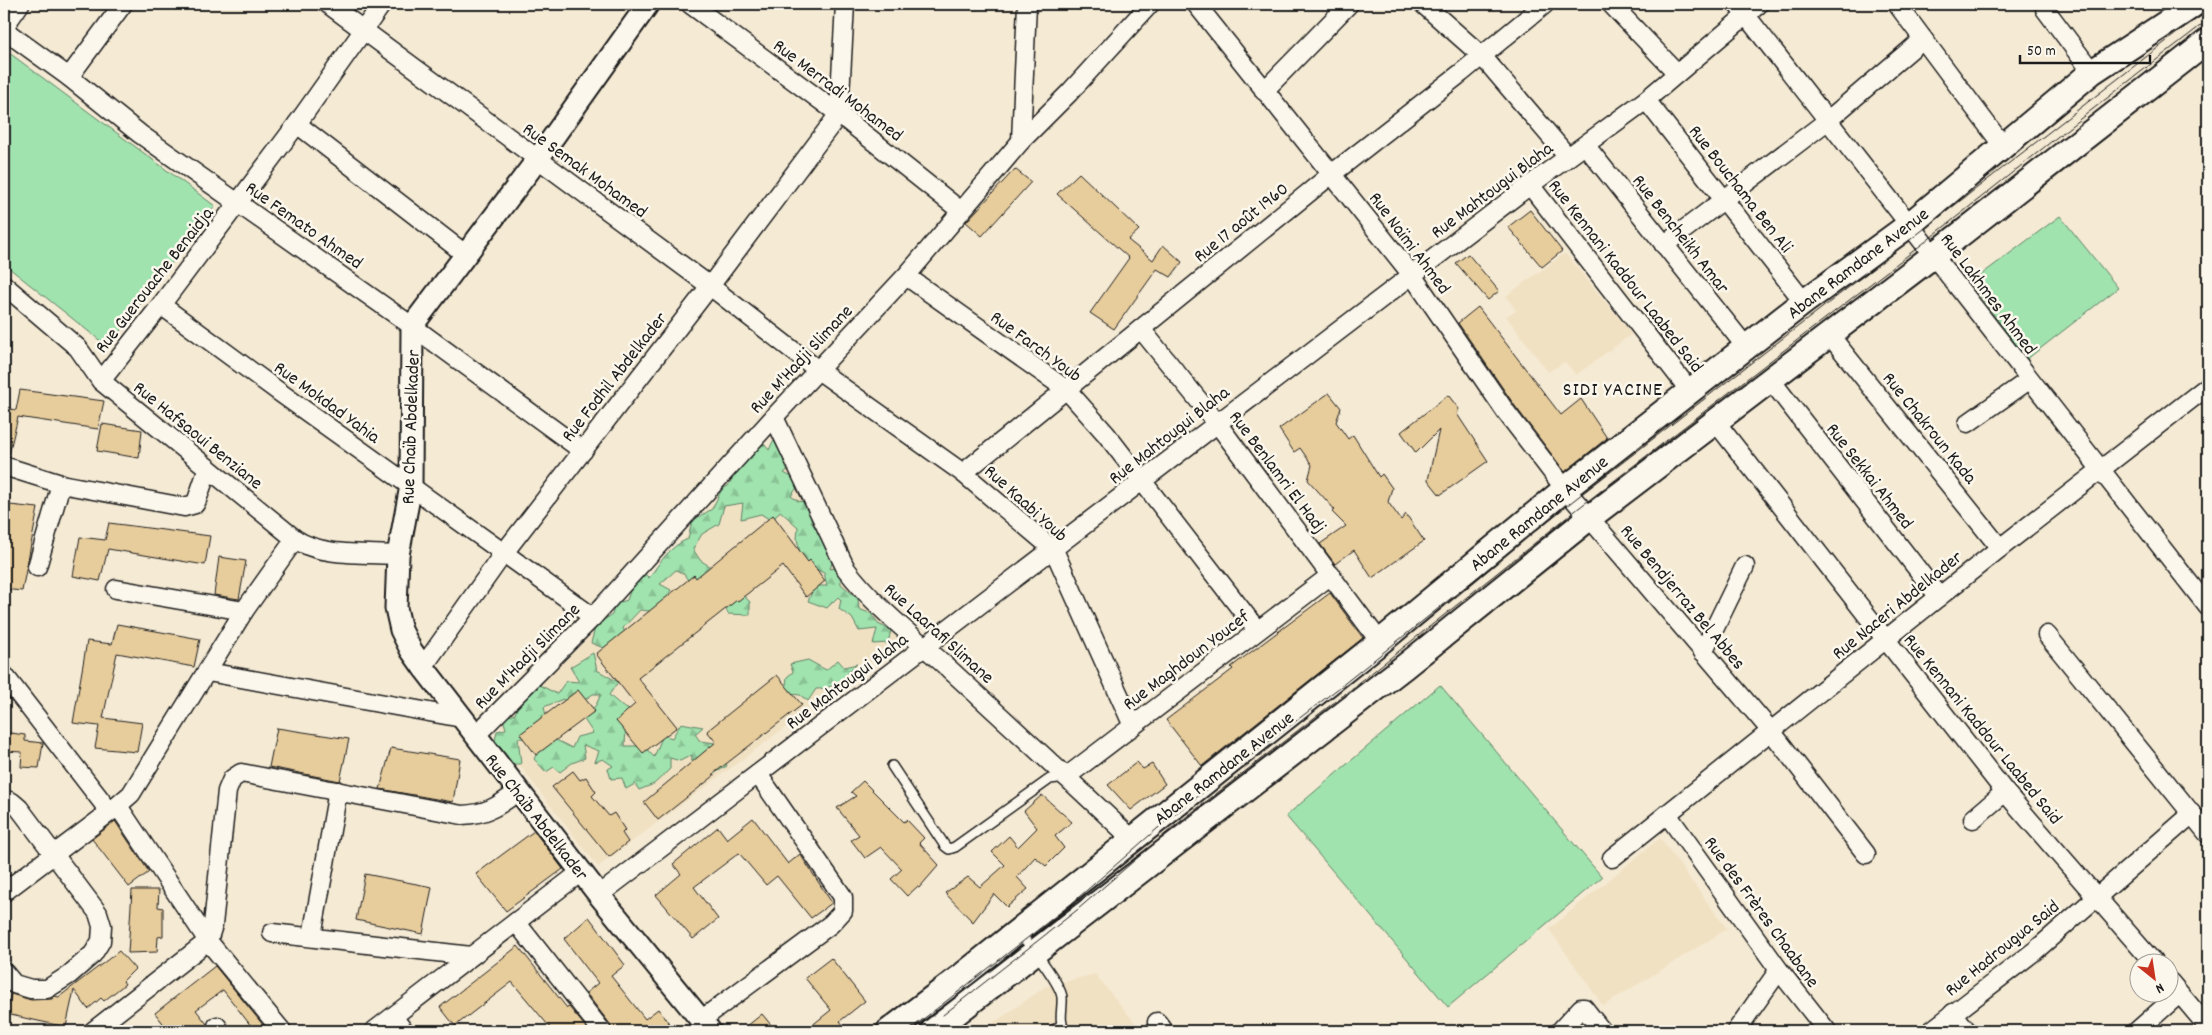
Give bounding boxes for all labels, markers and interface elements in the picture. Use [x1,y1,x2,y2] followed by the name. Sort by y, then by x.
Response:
[2020,32,2150,64] scale bar
[766,34,908,150] street label: Rue Merradi Mohamed
[2027,41,2056,63] text: 50 m
[516,117,652,226] street label: Rue Semak Mohamed
[1681,120,1798,260] street label: Rue Bouchama Ben Ali
[1426,136,1561,247] street label: Rue Mahtougui Blaha
[1624,170,1734,300] street label: Rue Bencheikh Amar
[1540,175,1708,380] street label: Rue Kennani Kaddour Laabed Said
[239,176,367,278] street label: Rue Femato Ahmed
[1189,177,1296,271] street label: Rue 17 août 1960
[1361,187,1456,301] street label: Rue Naïmi Ahmed
[90,201,222,360] street label: Rue Guerouache Benaidja
[1782,202,1936,327] street label: Abane Ramdane Avenue
[1932,228,2042,362] street label: Rue Lakhmes Ahmed
[745,300,860,421] street label: Rue M'Hadji Slimane
[984,305,1086,390] street label: Rue Farch Youb
[556,307,675,449] street label: Rue Fodhil Abdelkader
[396,349,429,505] street label: Rue Chaïb Abdelkader
[267,356,386,452] street label: Rue Mokdad Yahia
[1875,367,1983,492] street label: Rue Chakroun Kada
[126,376,267,497] street label: Rue Hafsaoui Benziane
[1563,377,1663,405] district label: SIDI YACINE
[1104,380,1237,493] street label: Rue Mahtougui Blaha
[1221,406,1331,540] street label: Rue Benlamri El Hadj
[1818,418,1918,536] street label: Rue Sekkai Ahmed
[1465,450,1615,579] street label: Abane Ramdane Avenue
[977,460,1073,550] street label: Rue Kaabi Youb
[1612,520,1750,677] street label: Rue Bendjerraz Bel Abbes
[1827,546,1969,668] street label: Rue Naceri Abdelkader
[876,578,999,692] street label: Rue Laarafi Slimane
[469,598,588,717] street label: Rue M'Hadji Slimane
[1118,604,1257,718] street label: Rue Maghdoun Youcef
[781,627,916,738] street label: Rue Mahtougui Blaha
[1896,629,2067,832] street label: Rue Kennani Kaddour Laabed Said
[1149,706,1301,833] street label: Abane Ramdane Avenue
[477,749,593,887] street label: Rue Chaïb Abdelkader
[1696,832,1824,994] street label: Rue des Frères Chaabane
[1940,895,2066,1005] street label: Rue Hadrougua Said
[2130,952,2180,1002] north arrow
[2151,977,2167,998] text: N

